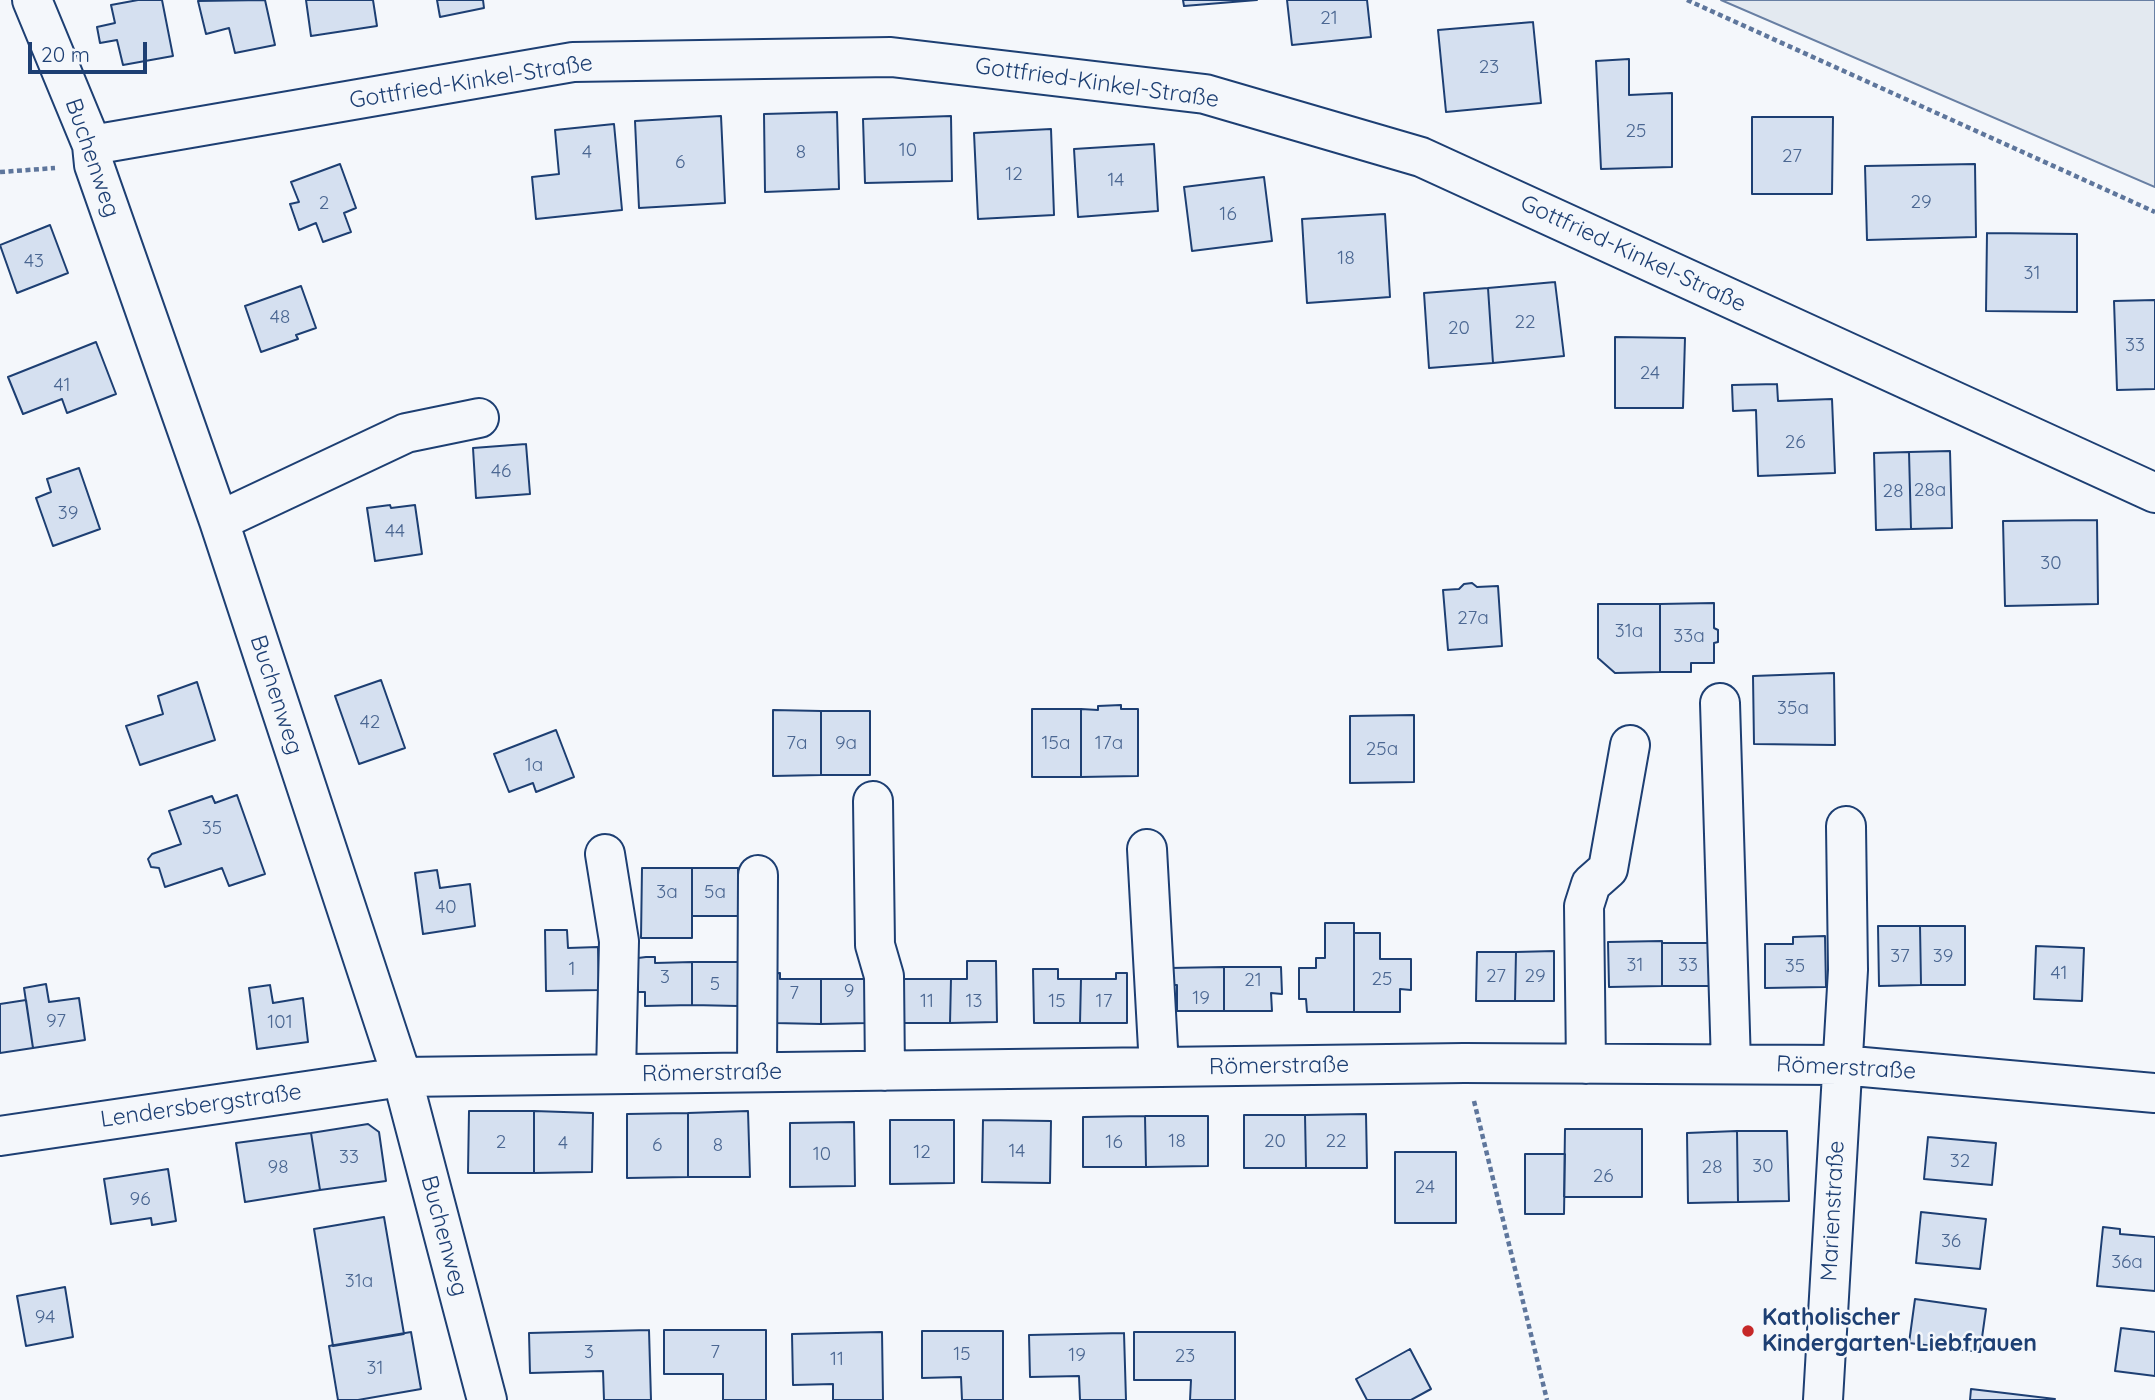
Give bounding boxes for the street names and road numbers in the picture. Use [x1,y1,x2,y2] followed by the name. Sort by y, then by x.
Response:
[347,49,595,115] street label: Gottfried-Kinkel-Straße
[973,52,1221,114] street label: Gottfried-Kinkel-Straße
[59,95,125,221] street label: Buchenweg
[1516,190,1750,318] street label: Gottfried-Kinkel-Straße
[244,632,308,758] street label: Buchenweg
[1209,1051,1349,1081] street label: Römerstraße
[1775,1051,1917,1085] street label: Römerstraße
[642,1058,782,1088] street label: Römerstraße
[99,1078,303,1134] street label: Lendersbergstraße
[1816,1140,1850,1282] street label: Marienstraße
[415,1173,473,1299] street label: Buchenweg

